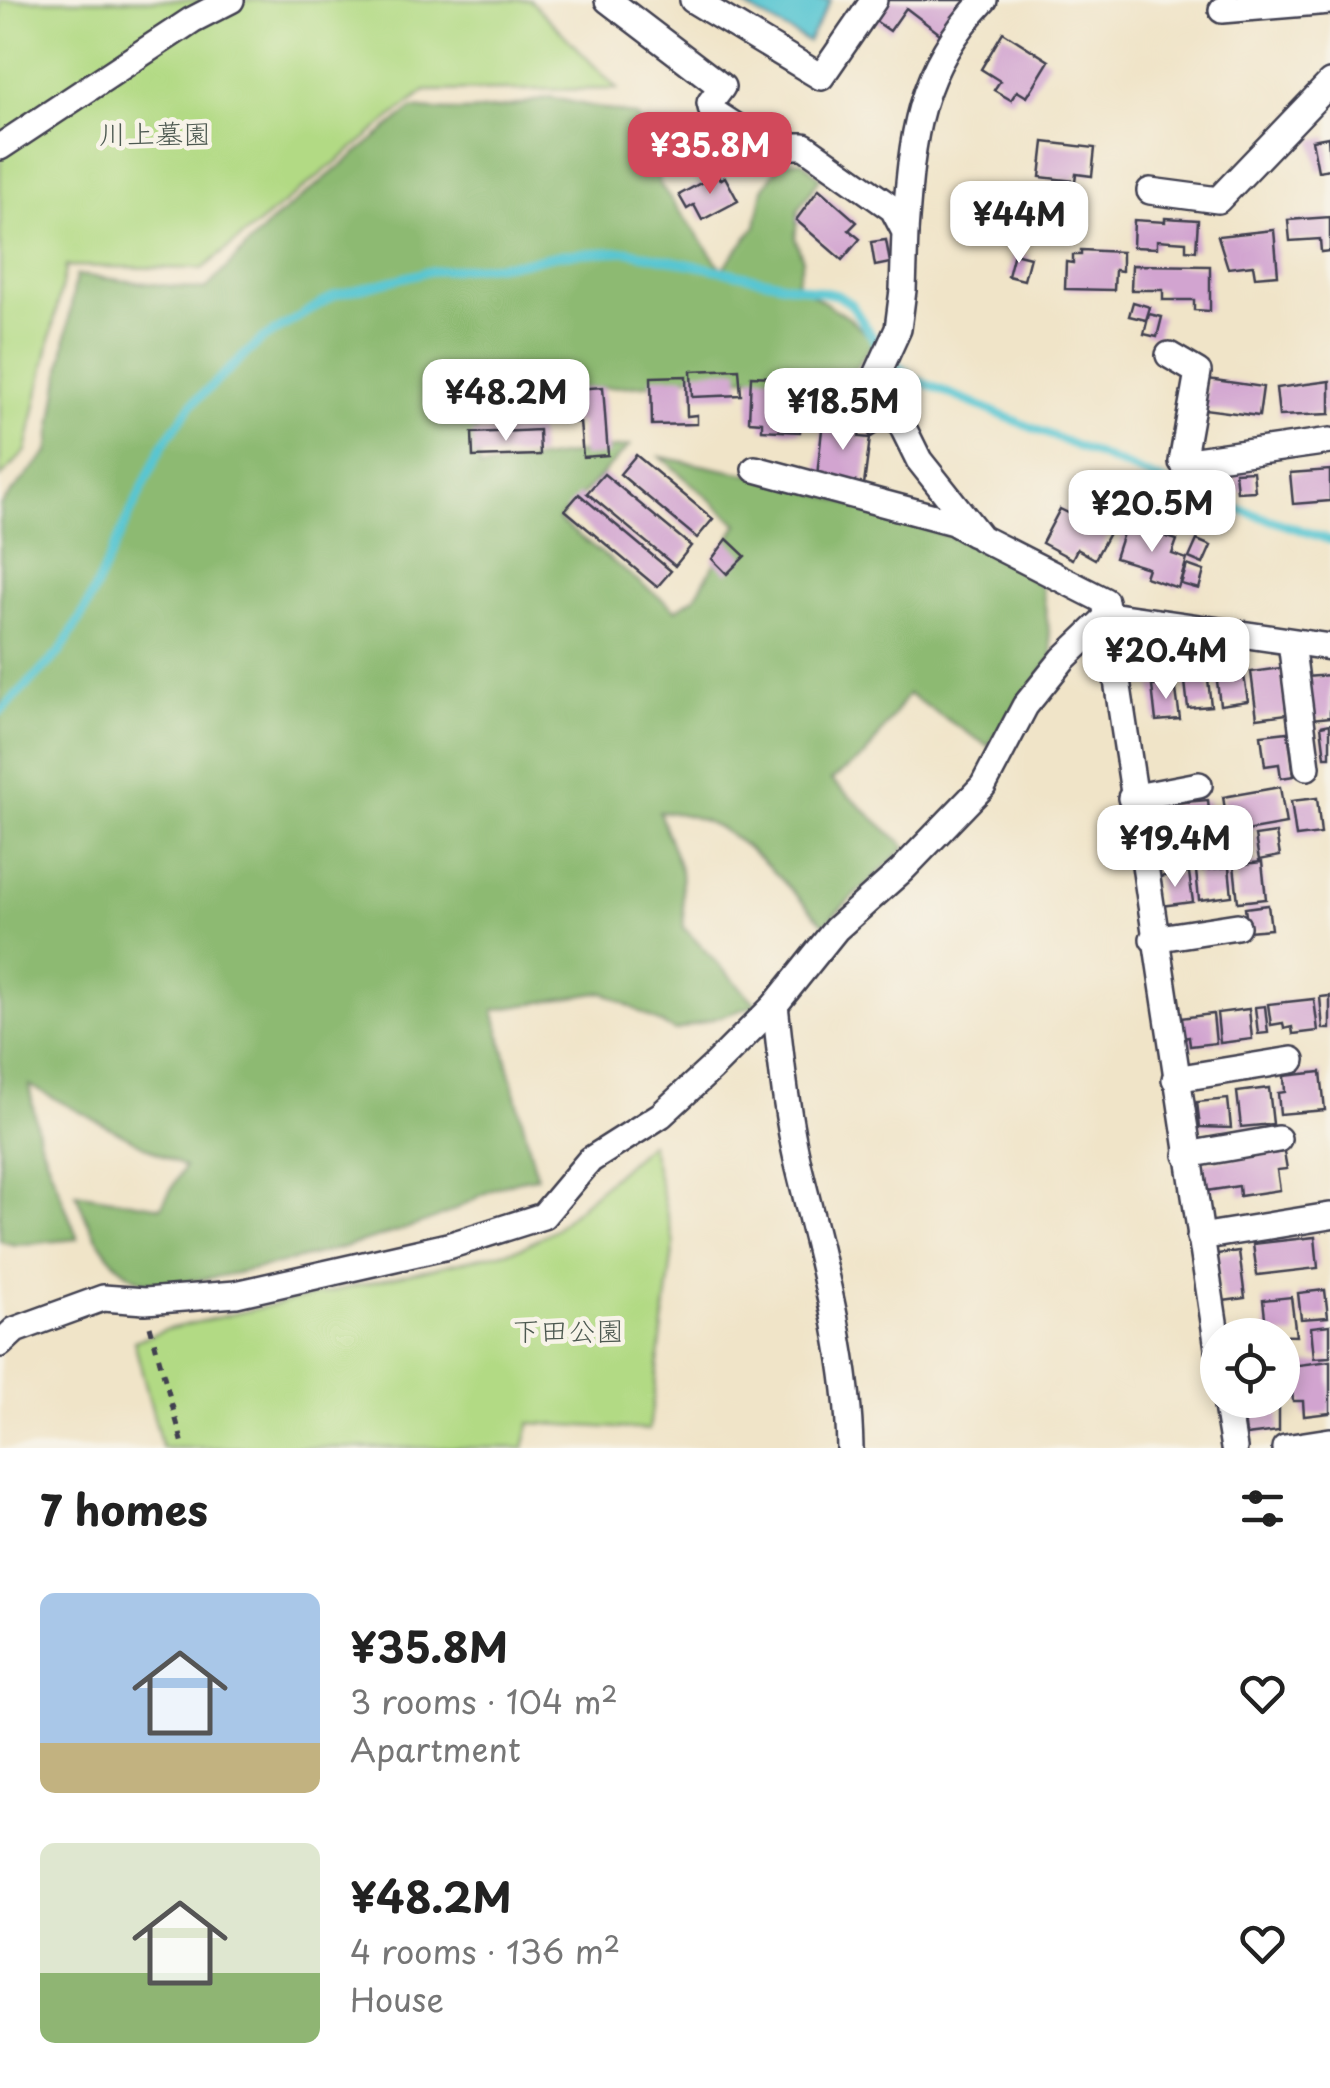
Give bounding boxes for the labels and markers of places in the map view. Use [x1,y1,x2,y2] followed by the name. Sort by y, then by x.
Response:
[629,112,791,197] pin: ¥35.8M
[960,181,1078,266] pin: ¥44M
[425,359,587,444] pin: ¥48.2M
[762,368,924,453] pin: ¥18.5M
[1071,470,1233,555] pin: ¥20.5M
[1085,617,1247,702] pin: ¥20.4M
[1094,805,1256,890] pin: ¥19.4M

